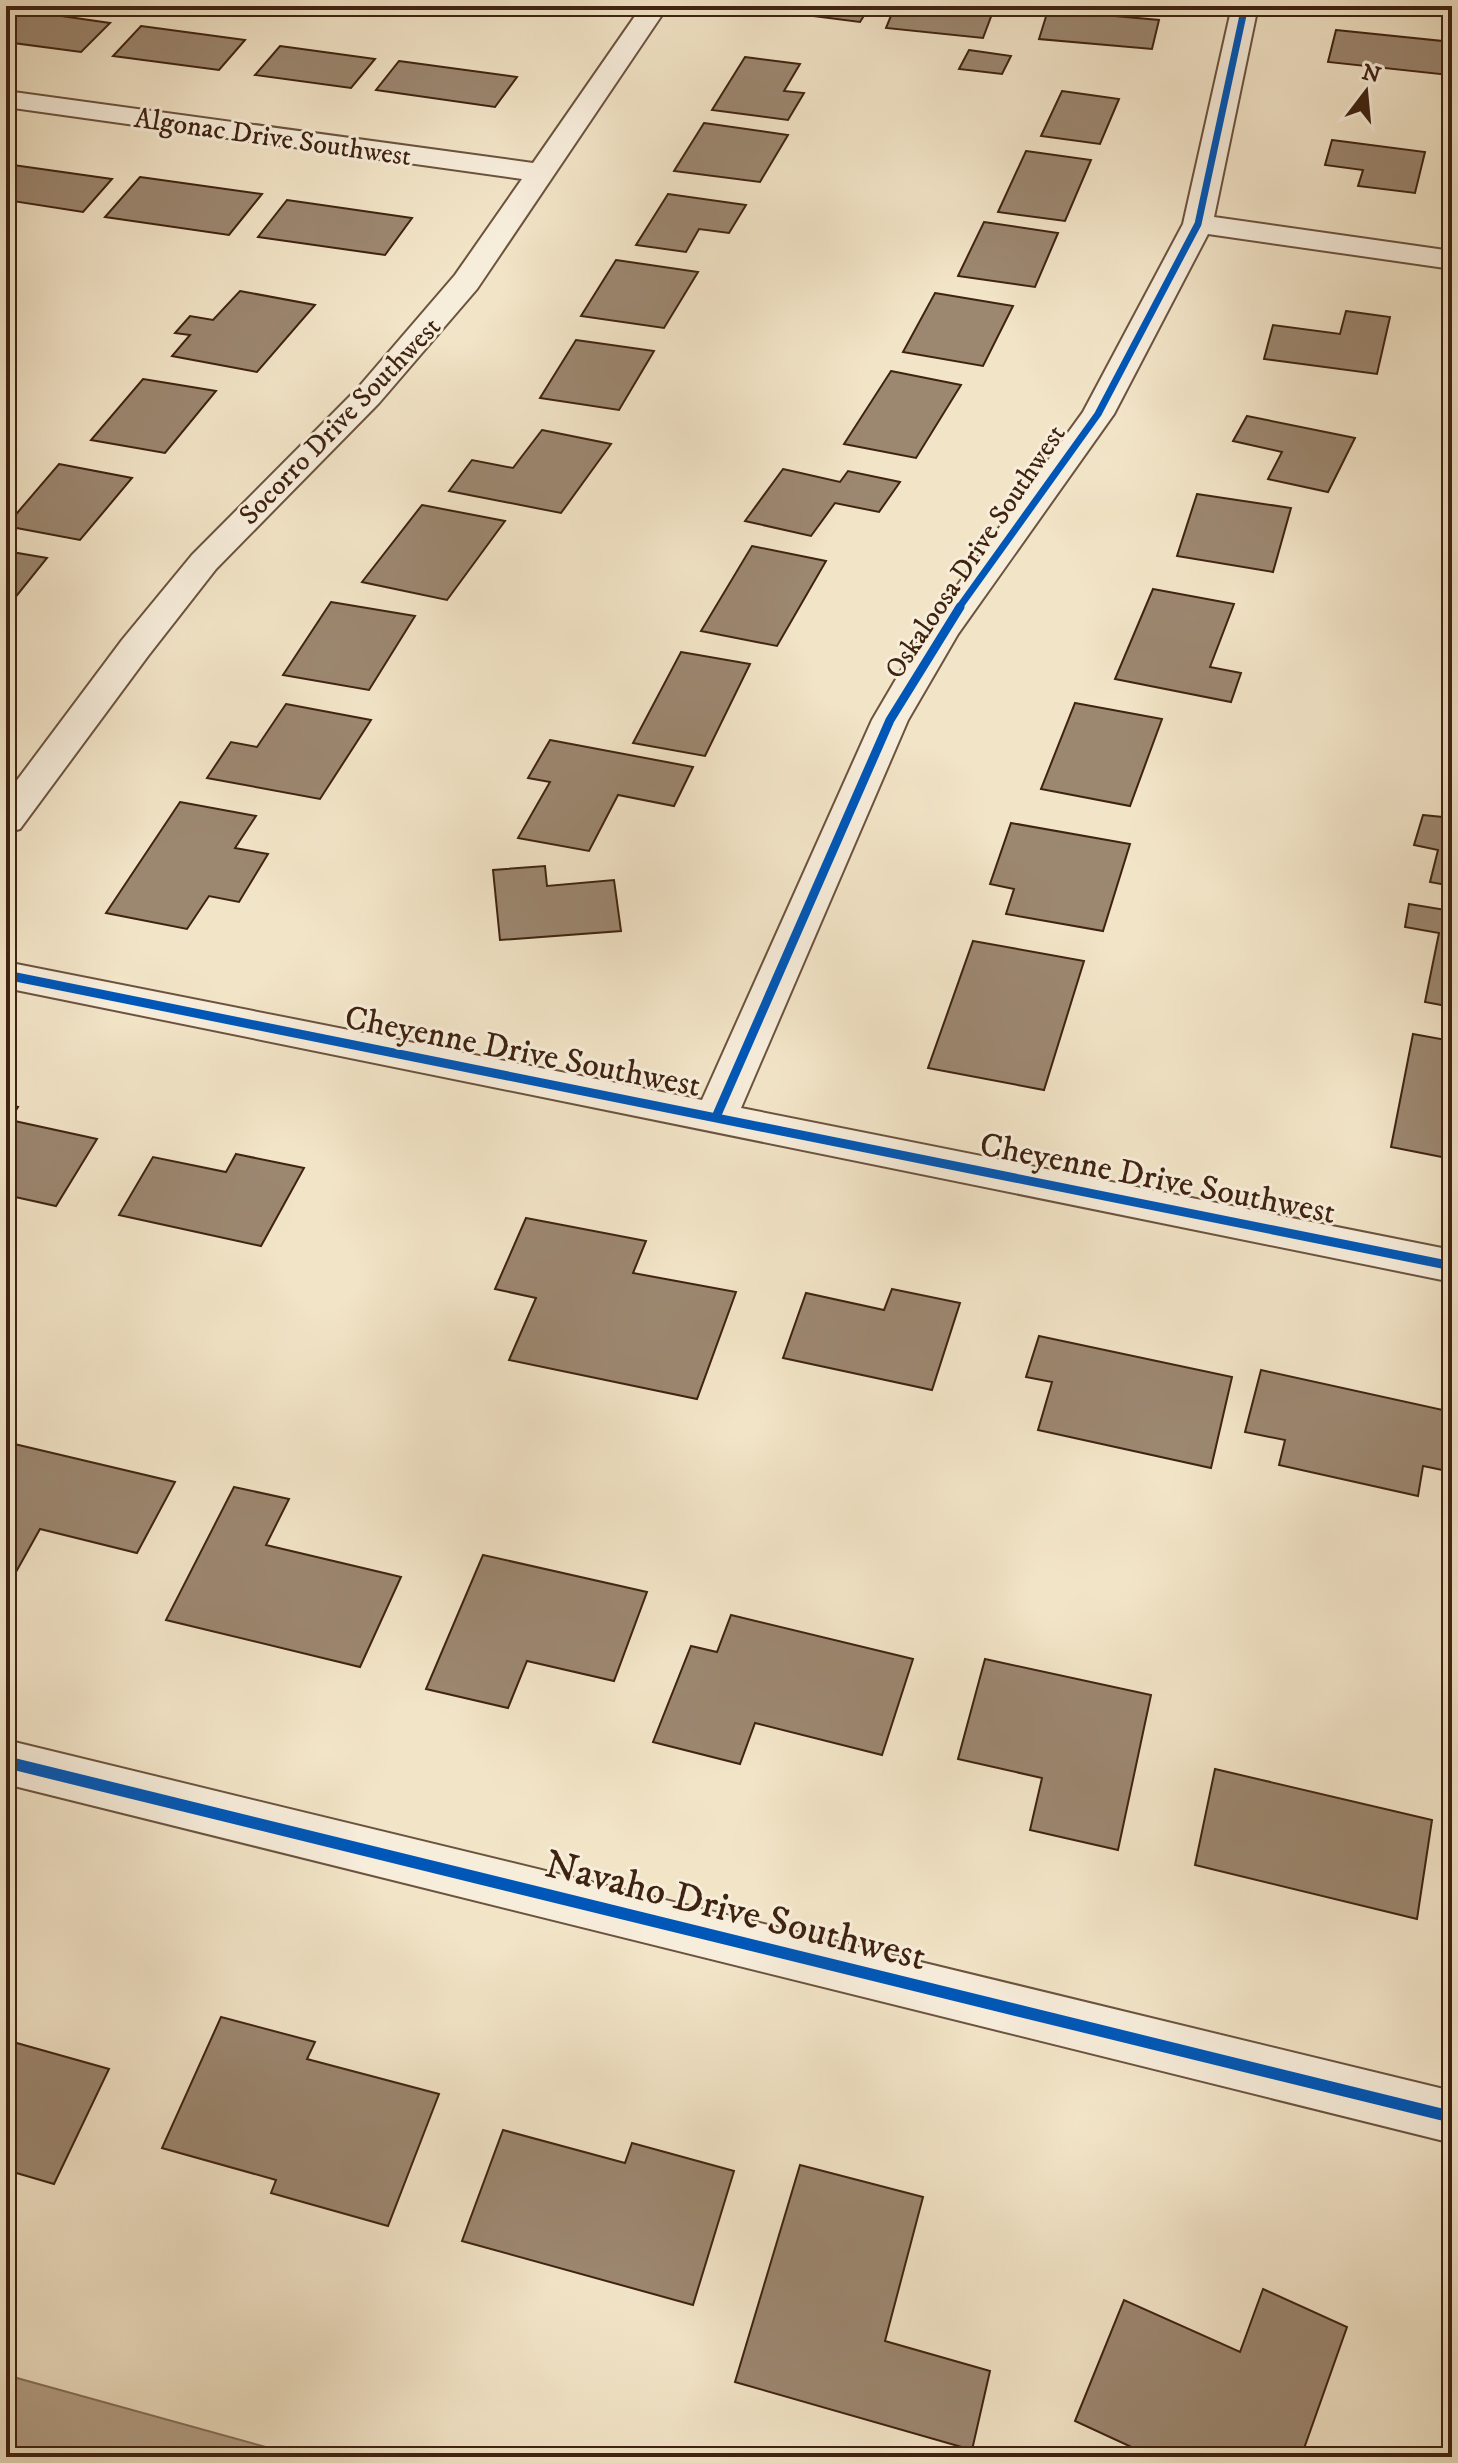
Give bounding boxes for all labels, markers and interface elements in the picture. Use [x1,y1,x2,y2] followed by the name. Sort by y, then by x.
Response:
[1326,52,1406,132] north arrow
[1359,59,1384,90] text: N
[132,101,414,174] street label: Algonac Drive Southwest
[232,310,448,532] street label: Socorro Drive Southwest
[877,418,1073,686] street label: Oskaloosa Drive Southwest
[341,997,704,1107] street label: Cheyenne Drive Southwest
[976,1124,1339,1234] street label: Cheyenne Drive Southwest
[539,1840,931,1984] street label: Navaho Drive Southwest

